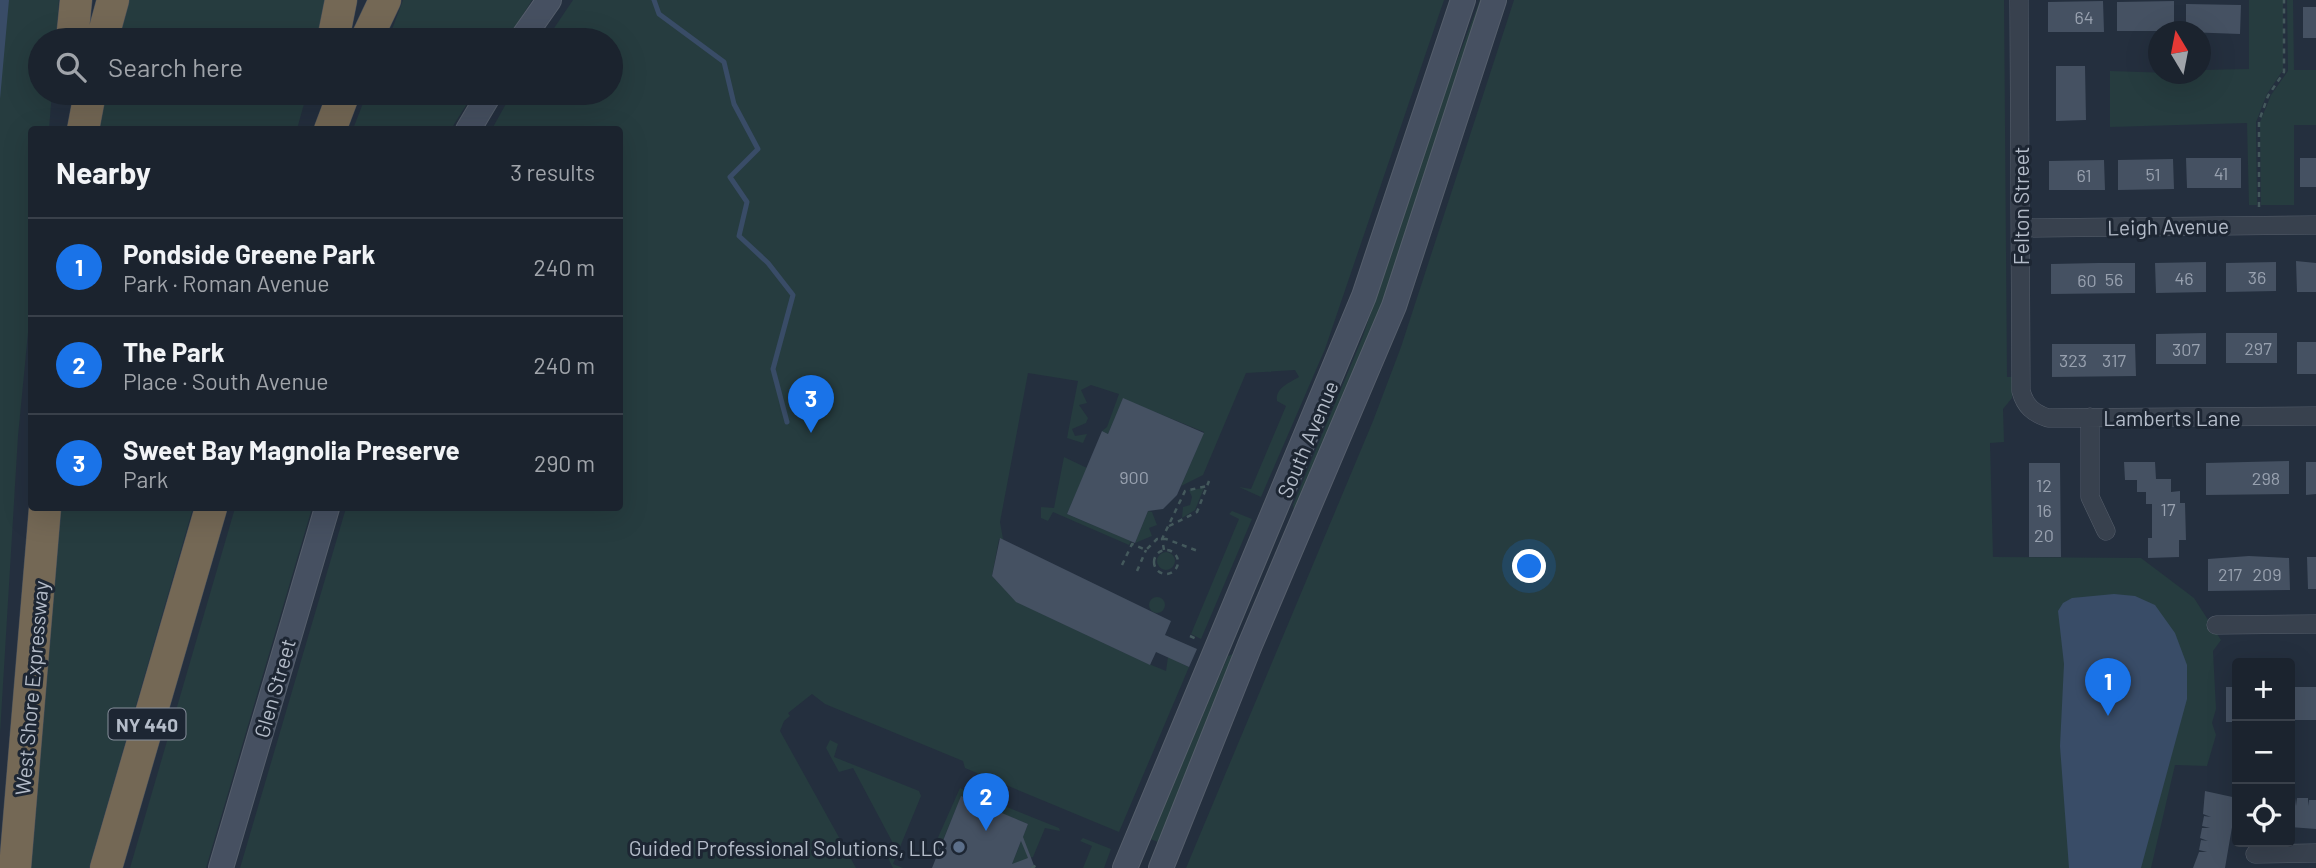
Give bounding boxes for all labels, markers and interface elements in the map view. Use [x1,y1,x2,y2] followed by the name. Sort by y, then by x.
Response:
[2074,6,2094,28] house number: 64
[2148,21,2211,84] north arrow
[28,28,623,105] search box
[52,48,90,86] icon: search
[108,51,243,82] text: Search here
[2008,147,2033,265] street label: Felton Street
[56,154,151,190] text: Nearby
[510,158,595,186] text: 3 results
[2214,162,2228,184] house number: 41
[2145,163,2161,185] house number: 51
[2076,164,2092,186] house number: 61
[2107,212,2229,240] street label: Leigh Avenue
[123,238,375,269] text: Pondside Greene Park
[75,253,83,281] text: 1
[533,253,595,281] text: 240 m
[2248,266,2266,288] house number: 36
[2174,267,2194,289] house number: 46
[2105,268,2123,290] house number: 56
[123,269,330,297] text: Park · Roman Avenue
[2077,269,2097,291] house number: 60
[123,336,225,367] text: The Park
[2244,337,2272,359] house number: 297
[2172,338,2200,360] house number: 307
[2059,349,2087,371] house number: 323
[2102,349,2126,371] house number: 317
[73,351,85,379] text: 2
[533,351,595,379] text: 240 m
[123,367,329,395] text: Place · South Avenue
[788,375,834,433] pin: 3
[1271,377,1343,501] street label: South Avenue
[2103,405,2241,430] street label: Lamberts Lane
[123,434,460,465] text: Sweet Bay Magnolia Preserve
[73,449,85,477] text: 3
[534,449,595,477] text: 290 m
[123,465,168,493] text: Park
[1119,466,1149,488] house number: 900
[2252,467,2280,489] house number: 298
[2036,474,2052,496] house number: 12
[2161,498,2176,520] house number: 17
[2036,499,2052,521] house number: 16
[2034,524,2054,546] house number: 20
[1512,549,1546,583] your location
[2218,563,2243,585] house number: 217
[2252,563,2282,585] house number: 209
[9,579,53,796] street label: West Shore Expressway
[248,636,300,740] street label: Glen Street
[2085,658,2131,716] pin: 1
[2232,658,2295,847] map controls
[2232,658,2295,721] button: +
[108,708,186,740] road number: NY 440
[2232,721,2295,784] button: −
[963,773,1009,831] pin: 2
[2232,784,2295,847] button: locate
[629,835,945,860] place label: Guided Professional Solutions, LLC
[951,839,967,855] marker: Guided Professional Solutions, LLC

